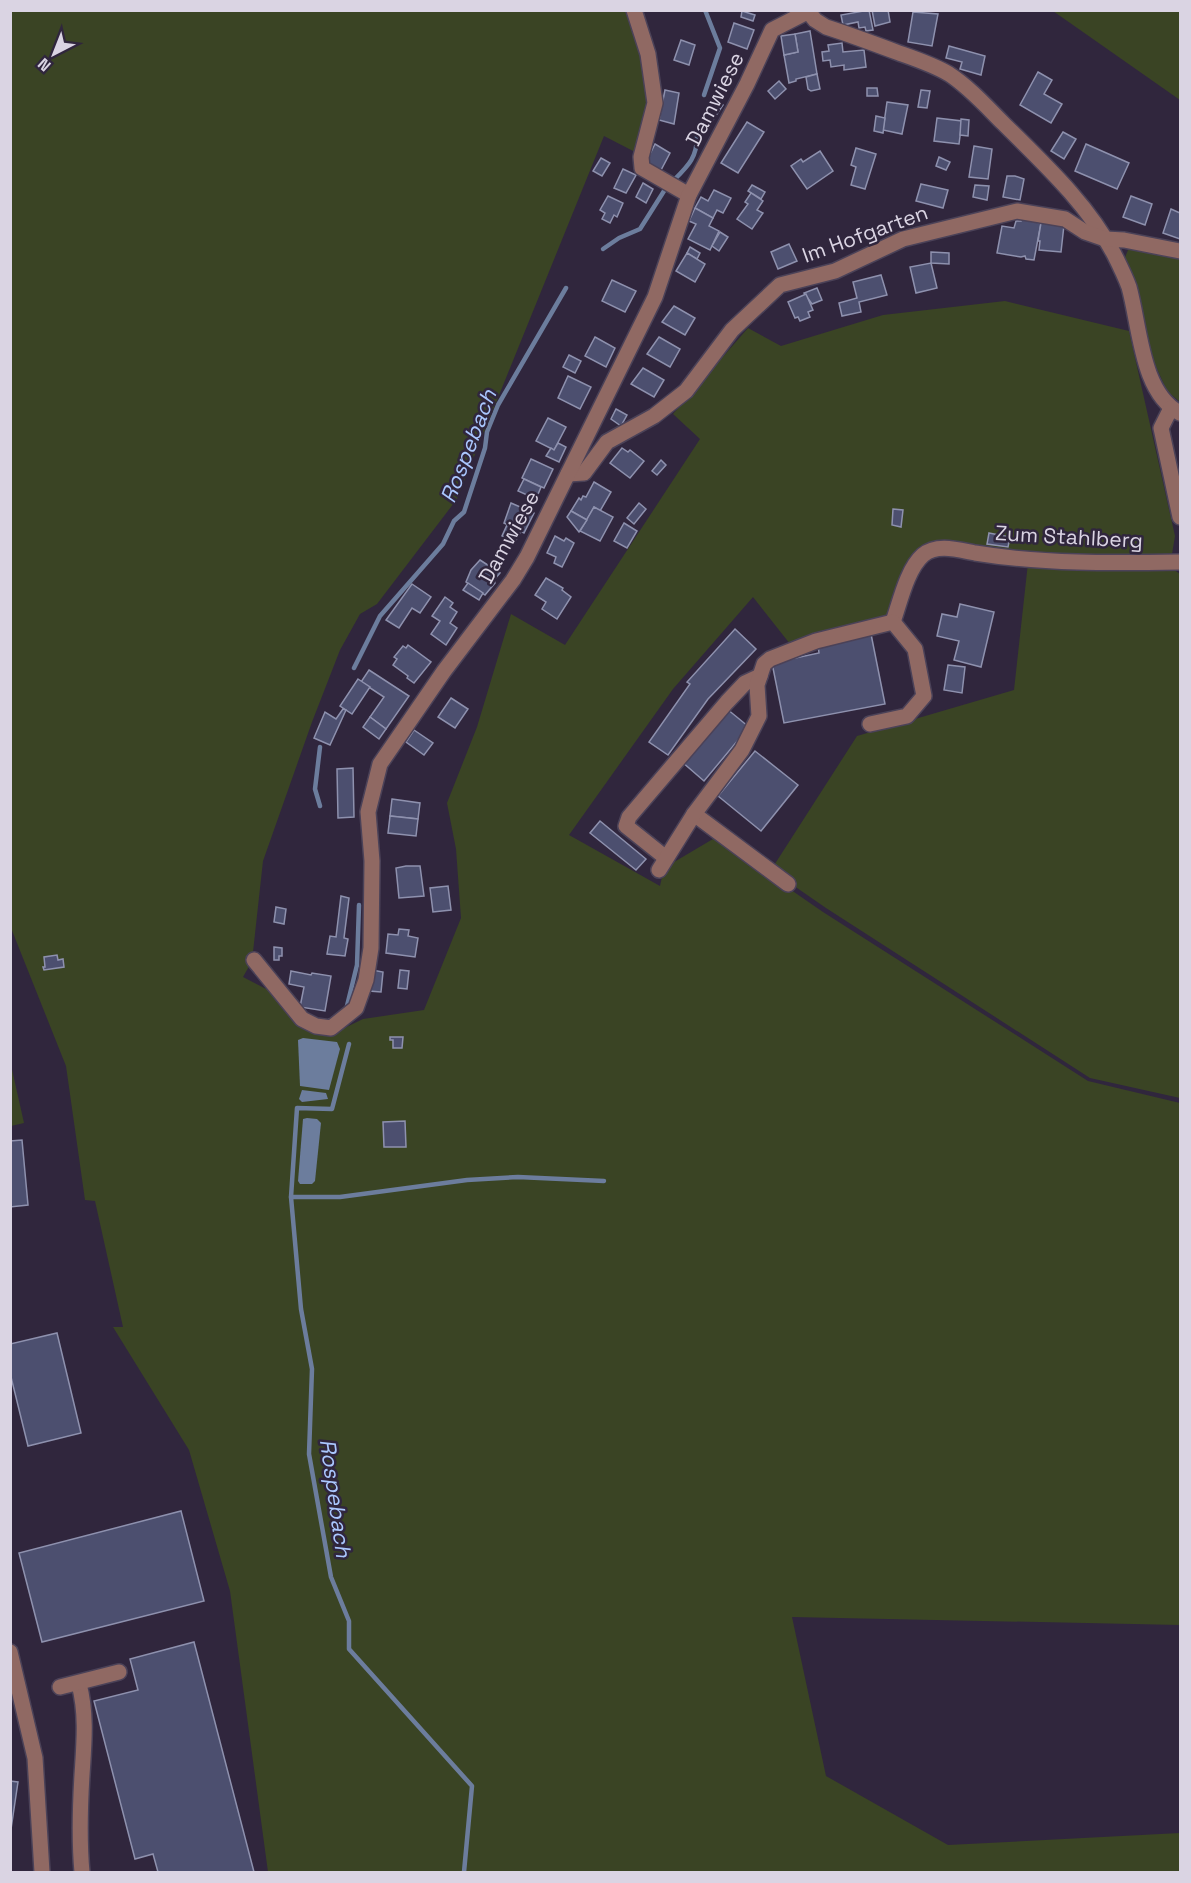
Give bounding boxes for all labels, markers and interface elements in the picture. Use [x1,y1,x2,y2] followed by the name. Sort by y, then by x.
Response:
[24,24,84,84] north arrow
[679,47,750,150] street label: Damwiese
[33,53,55,76] text: N
[798,198,931,269] street label: Im Hofgarten
[434,385,503,507] water label: Rospebach
[472,486,545,588] street label: Damwiese
[994,519,1144,554] street label: Zum Stahlberg
[314,1437,358,1560] water label: Rospebach

